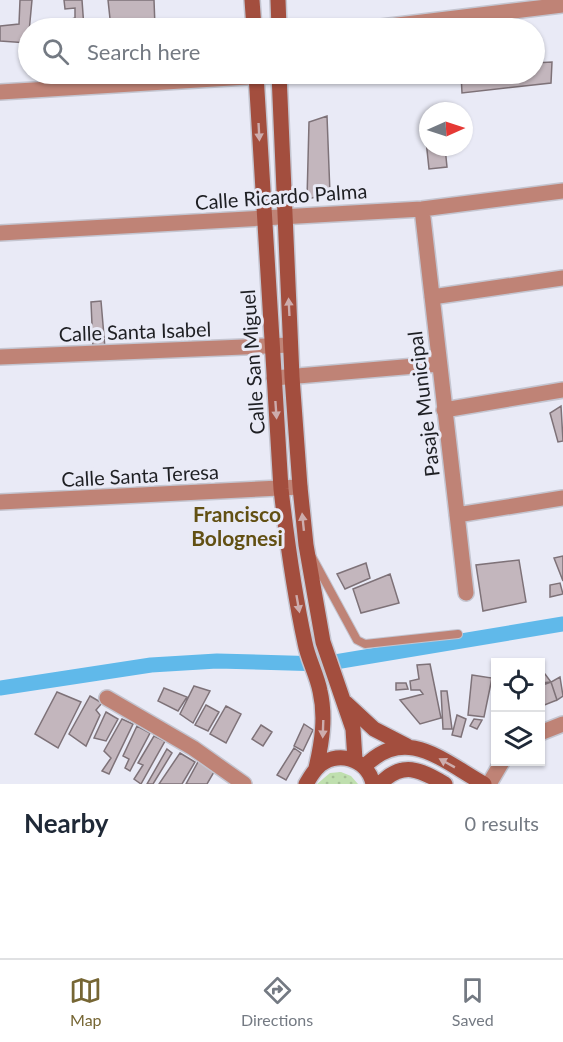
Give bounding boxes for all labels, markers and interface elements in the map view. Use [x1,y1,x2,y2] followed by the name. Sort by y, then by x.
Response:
[18,18,545,84] search box
[39,35,72,68] icon: search
[87,38,200,65] text: Search here
[419,102,473,156] north arrow
[255,122,264,141] one-way arrow
[194,178,368,214] street label: Calle Ricardo Palma
[235,289,269,435] street label: Calle San Miguel
[284,297,293,316] one-way arrow
[58,316,212,346] street label: Calle Santa Isabel
[402,330,444,478] street label: Pasaje Municipal
[272,401,281,420] one-way arrow
[61,459,219,491] street label: Calle Santa Teresa
[191,501,283,550] district label: Francisco Bolognesi
[299,512,308,531] one-way arrow
[294,595,303,614] one-way arrow
[491,658,545,766] map controls
[491,658,545,712] button: locate
[491,712,545,766] button: layers
[318,720,328,739] one-way arrow
[438,758,455,768] one-way arrow
[24,807,109,839] text: Nearby
[464,811,539,835] text: 0 results
[69,974,102,1029] tab: Map
[241,974,313,1029] tab: Directions
[452,974,494,1029] tab: Saved

